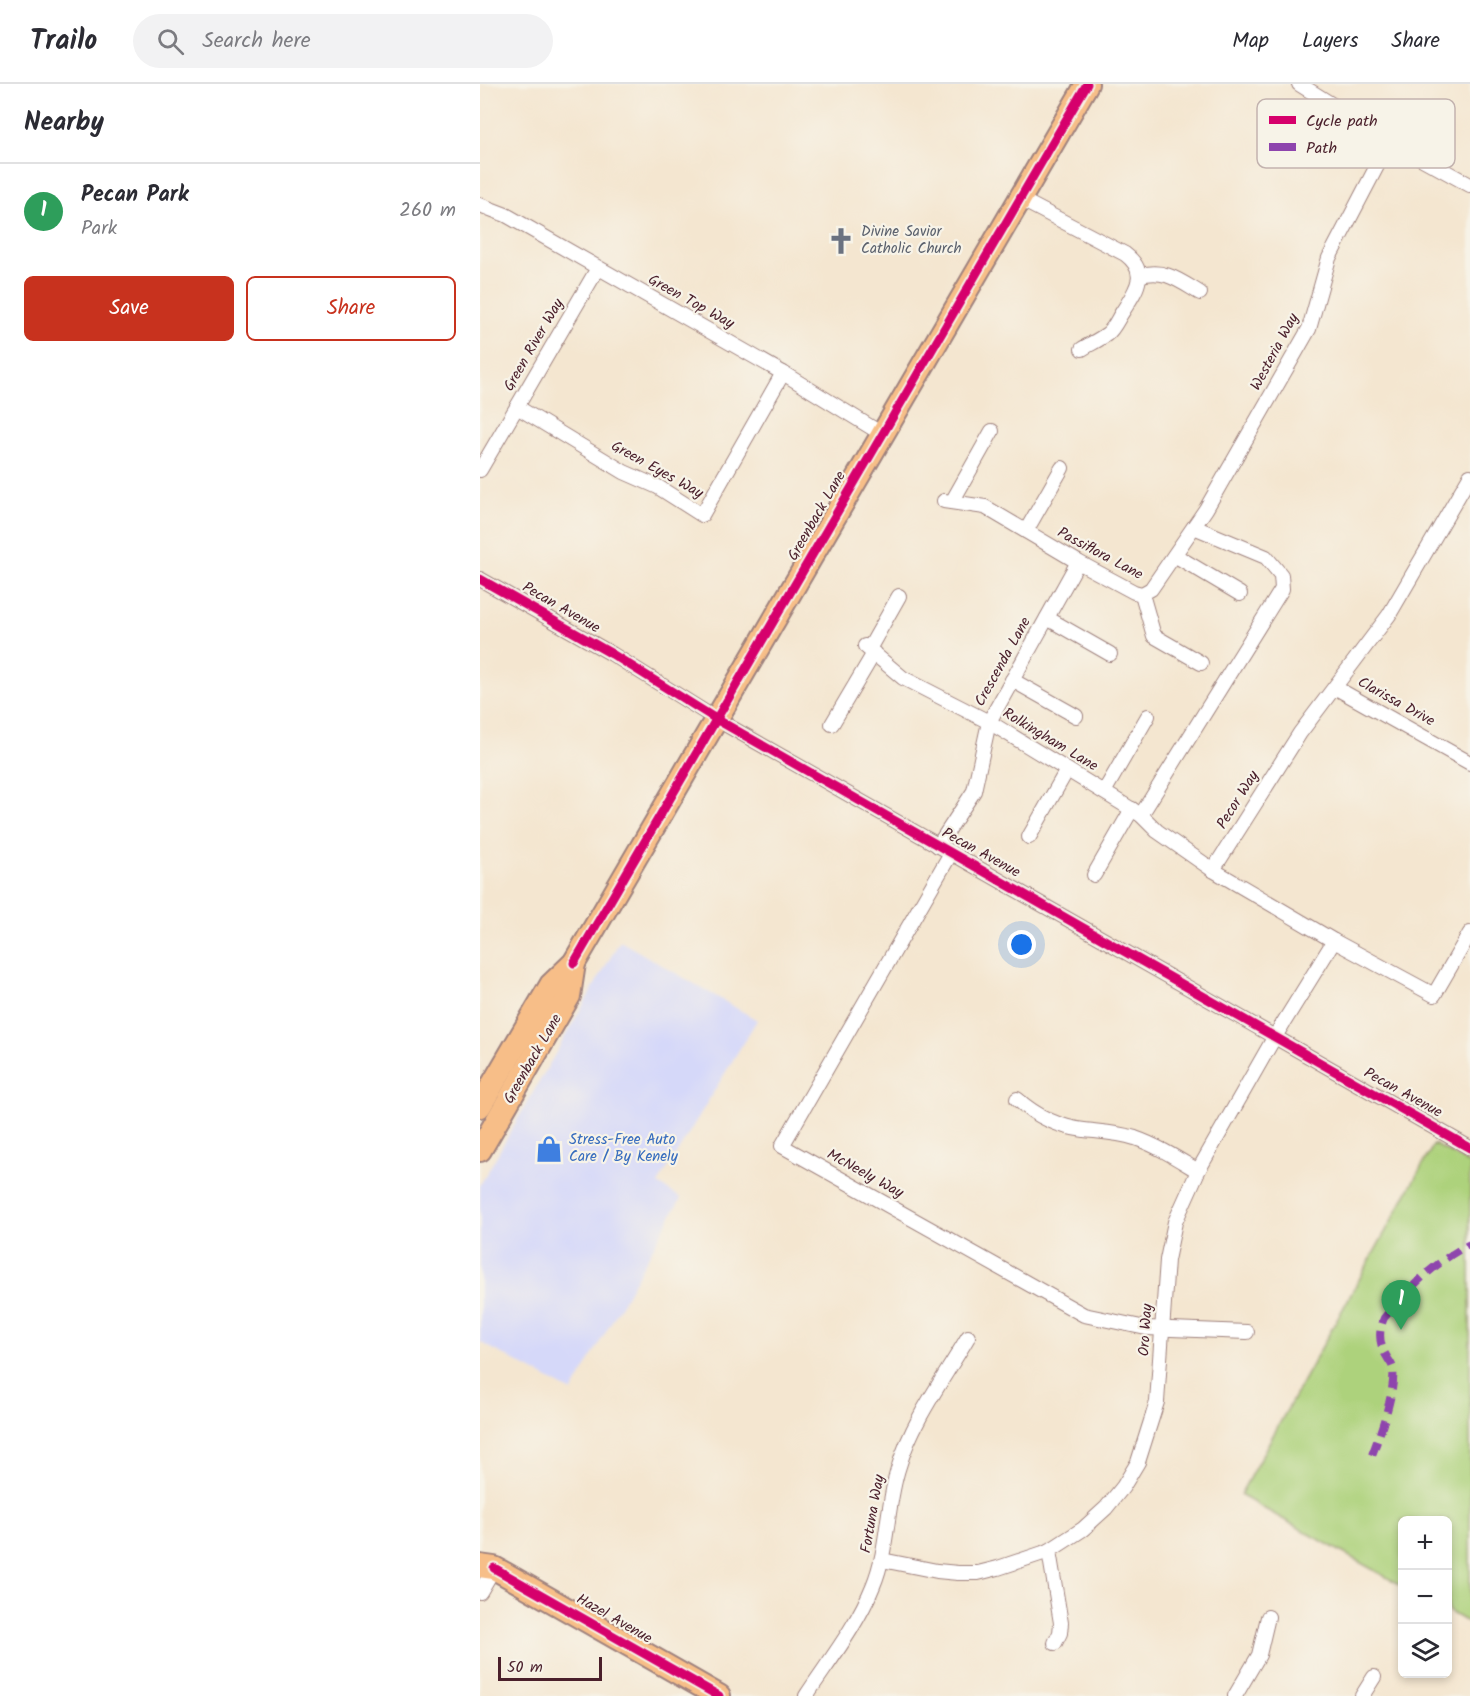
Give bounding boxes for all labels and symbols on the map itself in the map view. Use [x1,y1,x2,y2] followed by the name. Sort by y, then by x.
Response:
[1257,99,1455,168] legend
[1306,109,1378,134] text: Cycle path
[1306,136,1337,161] text: Path
[861,220,962,261] place label: Divine Savior Catholic Church
[826,226,856,256] church icon: Divine Savior Catholic Church
[643,268,739,336] street label: Green Top Way
[498,293,571,396] street label: Green River Way
[1244,308,1306,395] street label: Westeria Way
[606,435,708,506] street label: Green Eyes Way
[782,466,853,565] street label: Greenback Lane
[1053,521,1148,587] street label: Passiflora Lane
[517,576,605,640] street label: Pecan Avenue
[968,613,1038,711] street label: Crescenda Lane
[1353,671,1439,733] street label: Clarissa Drive
[998,702,1103,778] street label: Rolkingham Lane
[1211,765,1266,834] street label: Pecor Way
[937,821,1025,885] street label: Pecan Avenue
[1007,930,1036,959] your location
[498,1009,569,1108] street label: Greenback Lane
[1359,1061,1447,1125] street label: Pecan Avenue
[569,1128,679,1169] place label: Stress-Free Auto Care / By Kenely
[534,1134,564,1164] shop icon: Stress-Free Auto Care / By Kenely
[822,1143,909,1205] street label: McNeely Way
[1382,1280,1420,1330] pin: 1
[1132,1302,1160,1357] street label: Oro Way
[854,1472,892,1555] street label: Fortuna Way
[571,1588,657,1651] street label: Hazel Avenue
[498,1654,602,1682] scale bar

